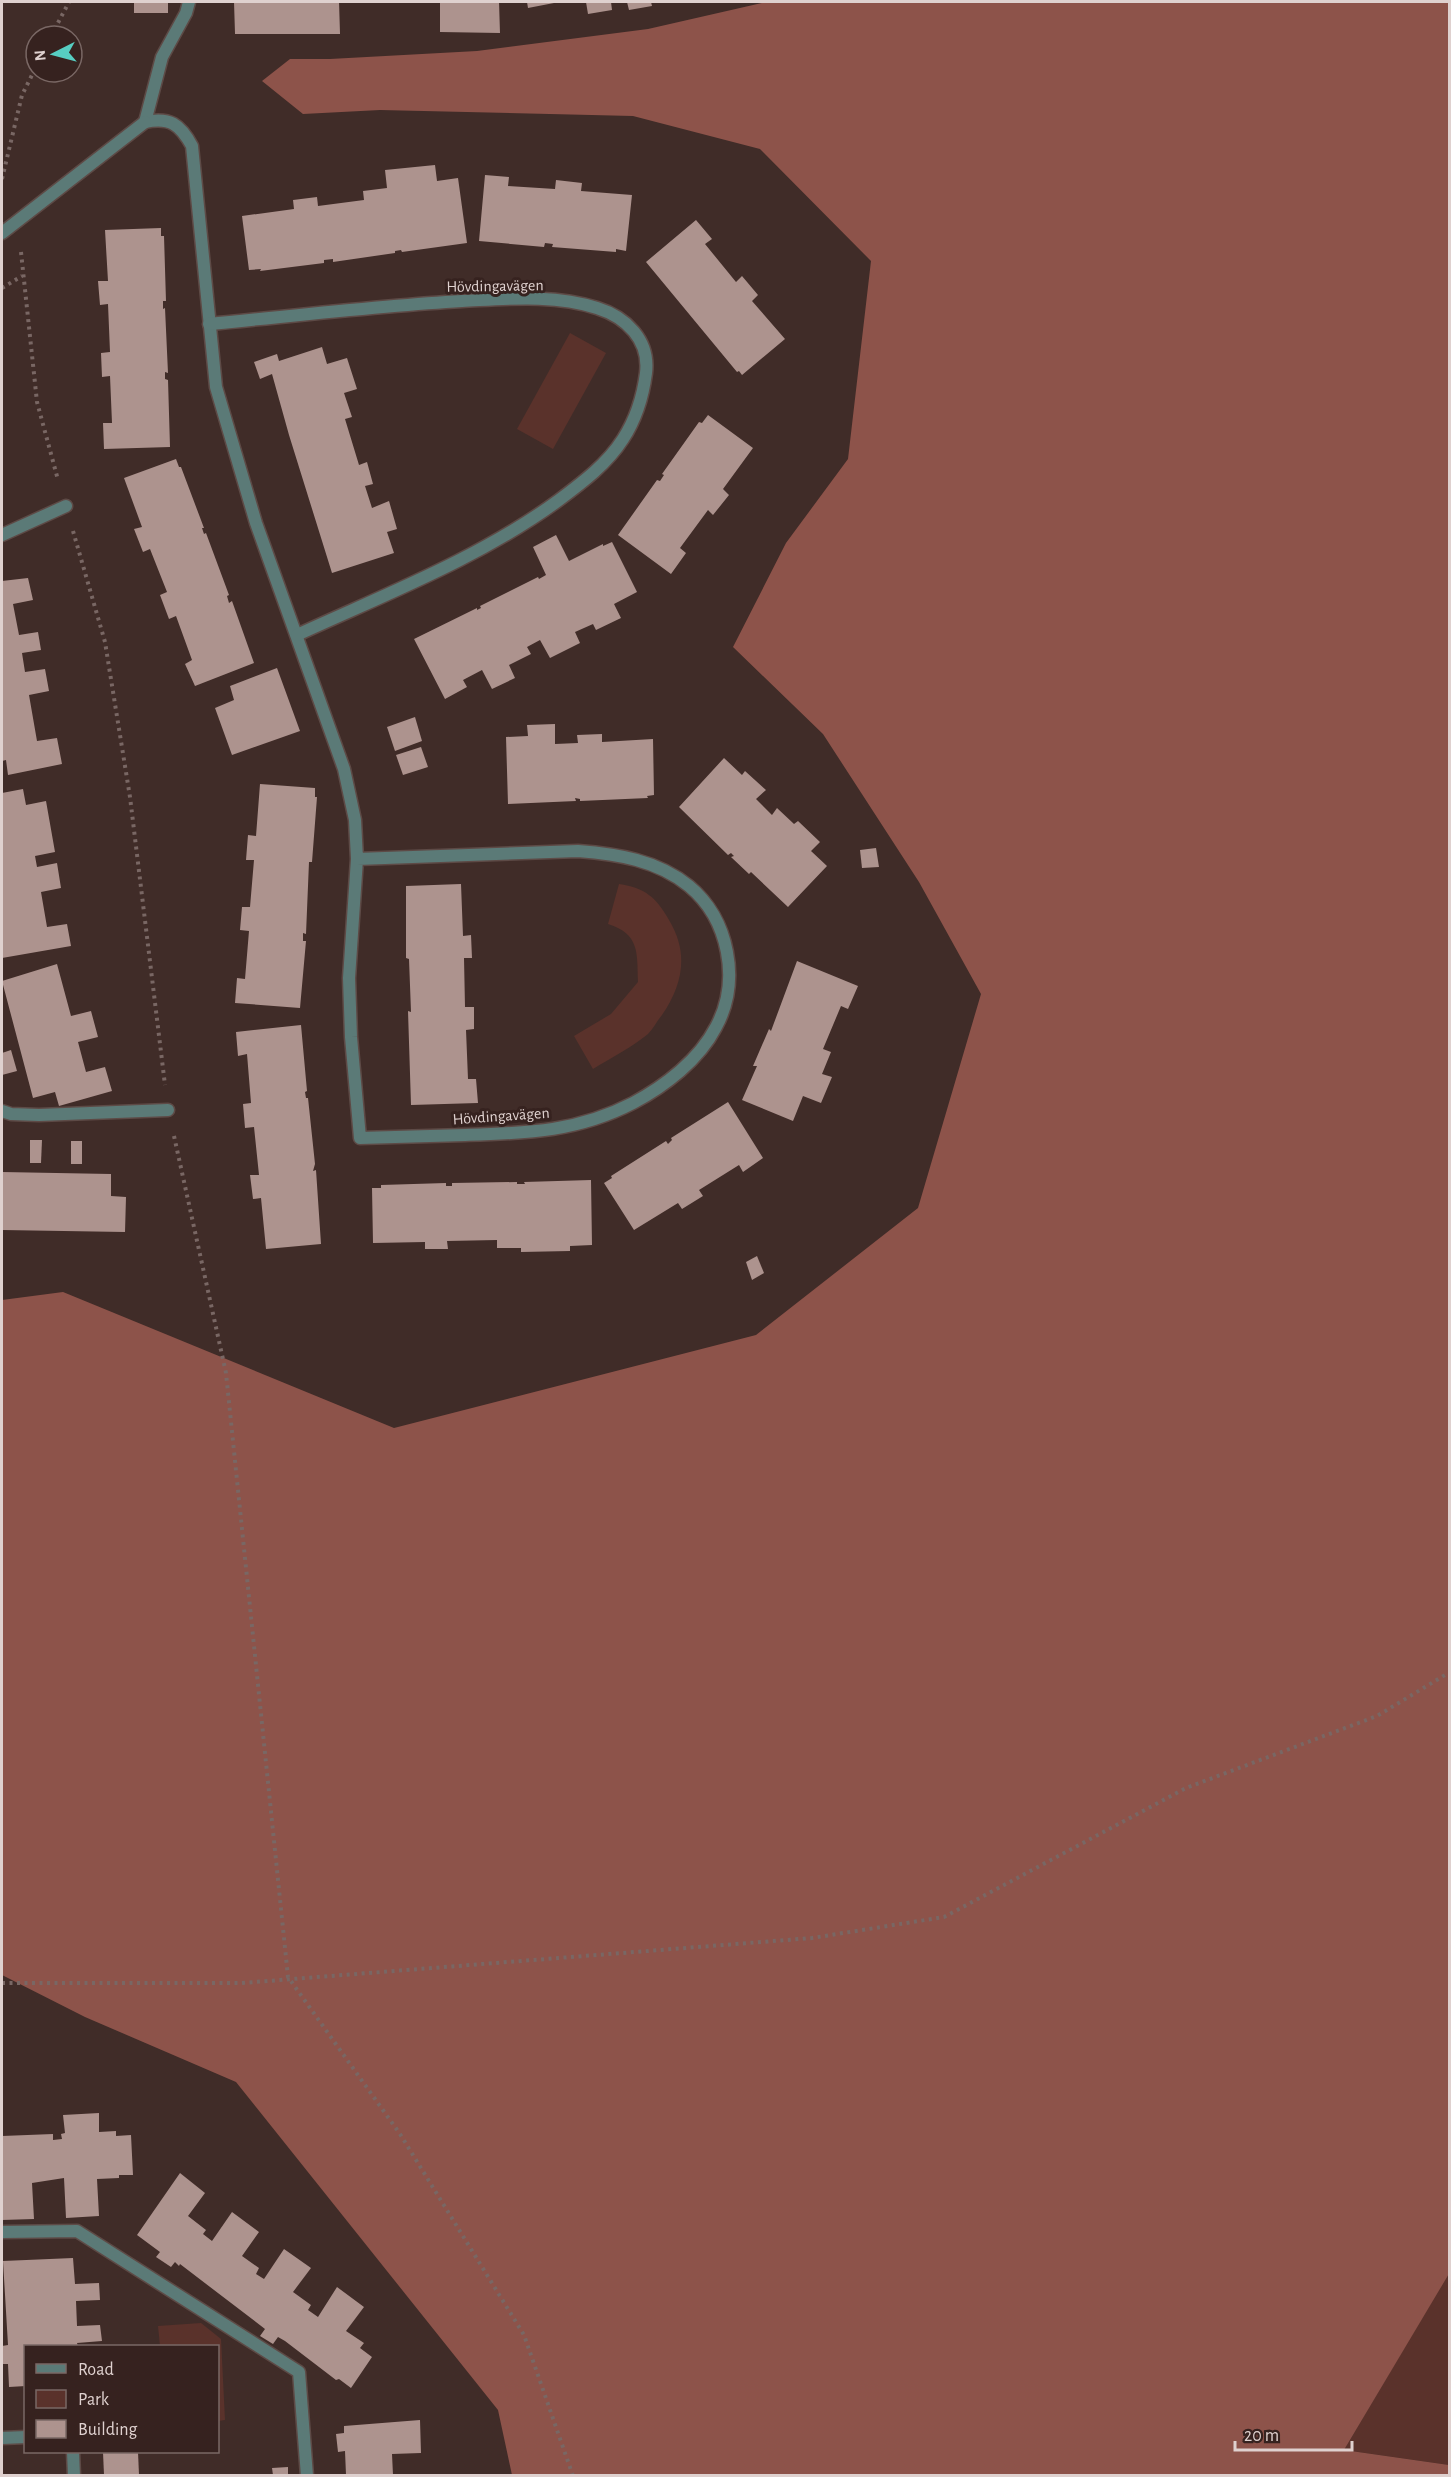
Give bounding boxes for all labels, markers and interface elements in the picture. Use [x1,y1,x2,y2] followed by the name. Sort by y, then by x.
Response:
[24,24,84,84] north arrow
[32,49,49,62] text: N
[446,277,544,295] street label: Hövdingavägen
[452,1105,550,1127] street label: Hövdingavägen
[24,2345,219,2453] legend
[78,2361,114,2379] text: Road
[78,2391,110,2409] text: Park
[1235,2414,1352,2452] scale bar
[78,2421,138,2439] text: Building
[1244,2427,1279,2445] text: 20 m

